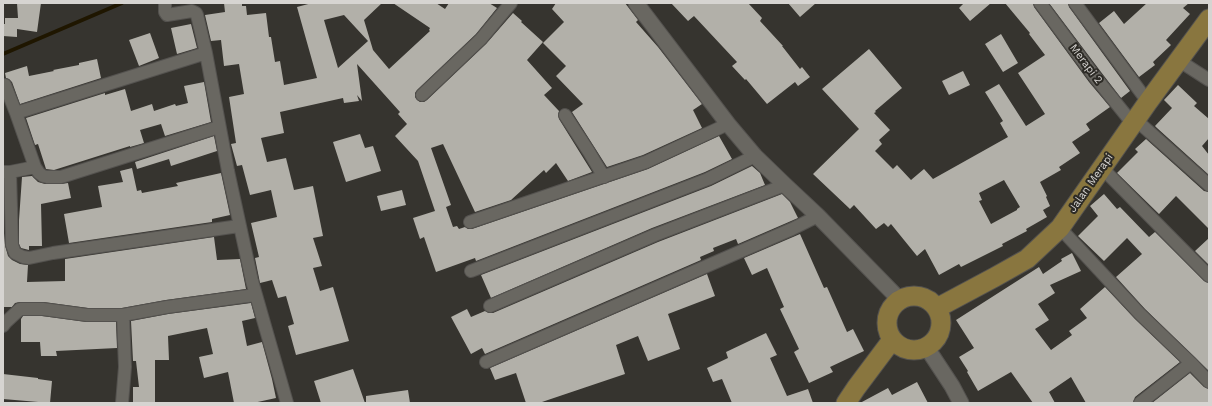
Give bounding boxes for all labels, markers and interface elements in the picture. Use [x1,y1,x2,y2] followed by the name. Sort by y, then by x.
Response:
[1067,42,1105,86] street label: Merapi 2
[1066,151,1116,215] street label: Jalan Merapi

